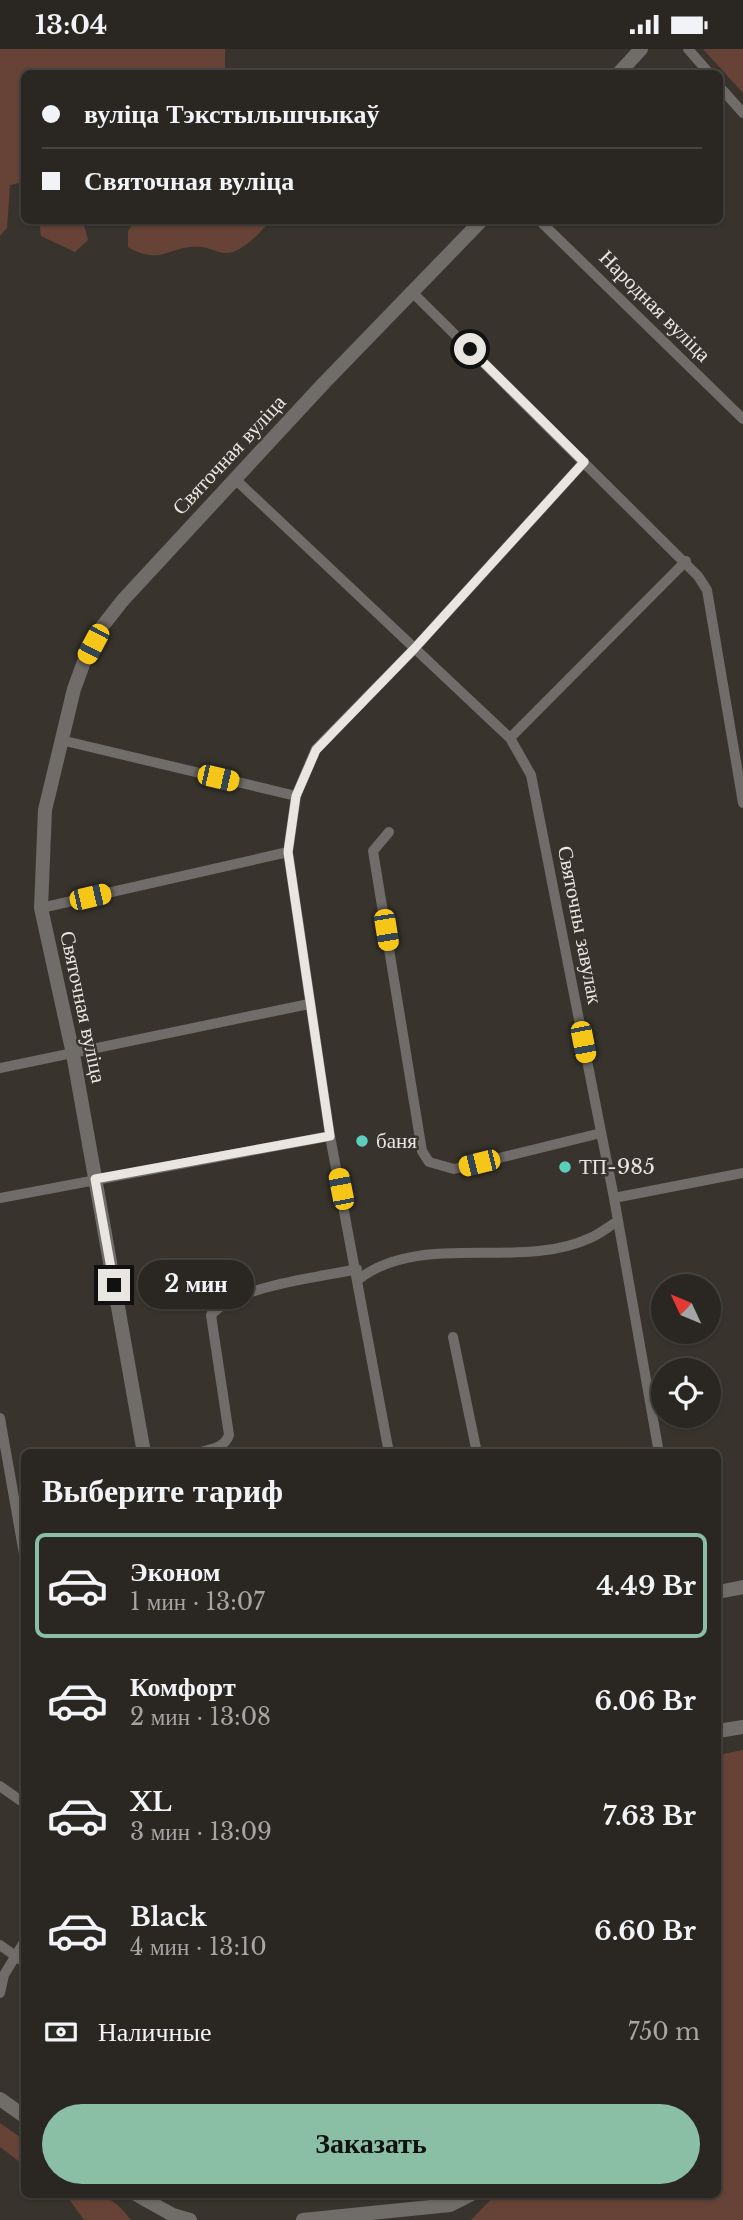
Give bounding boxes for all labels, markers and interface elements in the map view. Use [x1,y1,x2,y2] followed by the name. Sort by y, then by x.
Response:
[35,9,107,41] text: 13:04
[84,98,380,130] text: вуліца Тэкстыльшчыкаў
[84,165,294,197] text: Святочная вуліца
[594,245,717,368] street label: Народная вуліца
[454,333,486,365] route start
[167,389,292,520] street label: Святочная вуліца
[74,621,113,667] car
[196,763,241,793] car
[552,844,608,1007] street label: Святочны завулак
[68,882,113,912] car
[373,908,400,952] car
[54,929,112,1086] street label: Святочная вуліца
[569,1019,598,1065] car
[376,1128,417,1154] place label: баня
[354,1133,370,1149] marker: баня
[457,1148,502,1178] car
[579,1154,655,1180] place label: ТП-985
[557,1159,573,1175] marker: ТП-985
[327,1166,356,1212] car
[138,1261,254,1309] callout: 2 мин
[98,1269,130,1301] route end
[164,1270,228,1298] text: 2 мин
[651,1274,721,1344] north arrow
[651,1274,721,1428] map controls
[651,1358,721,1428] button: locate
[42,1471,283,1511] text: Выберите тариф
[46,1554,109,1617] icon: car
[130,1556,220,1588] text: Эконом
[597,1570,696,1602] text: 4.49 Br
[130,1588,265,1616] text: 1 мин · 13:07
[46,1669,109,1732] icon: car
[130,1671,236,1703] text: Комфорт
[594,1685,696,1717] text: 6.06 Br
[130,1703,271,1731] text: 2 мин · 13:08
[46,1784,109,1847] icon: car
[130,1786,172,1818] text: XL
[603,1800,696,1832] text: 7.63 Br
[130,1818,272,1846] text: 3 мин · 13:09
[46,1899,109,1962] icon: car
[130,1901,207,1933] text: Black
[594,1915,696,1947] text: 6.60 Br
[130,1933,267,1961] text: 4 мин · 13:10
[42,2013,80,2051] icon: cash
[98,2016,211,2048] text: Наличные
[628,2018,700,2046] text: 750 m
[42,2104,700,2184] button: Заказать

